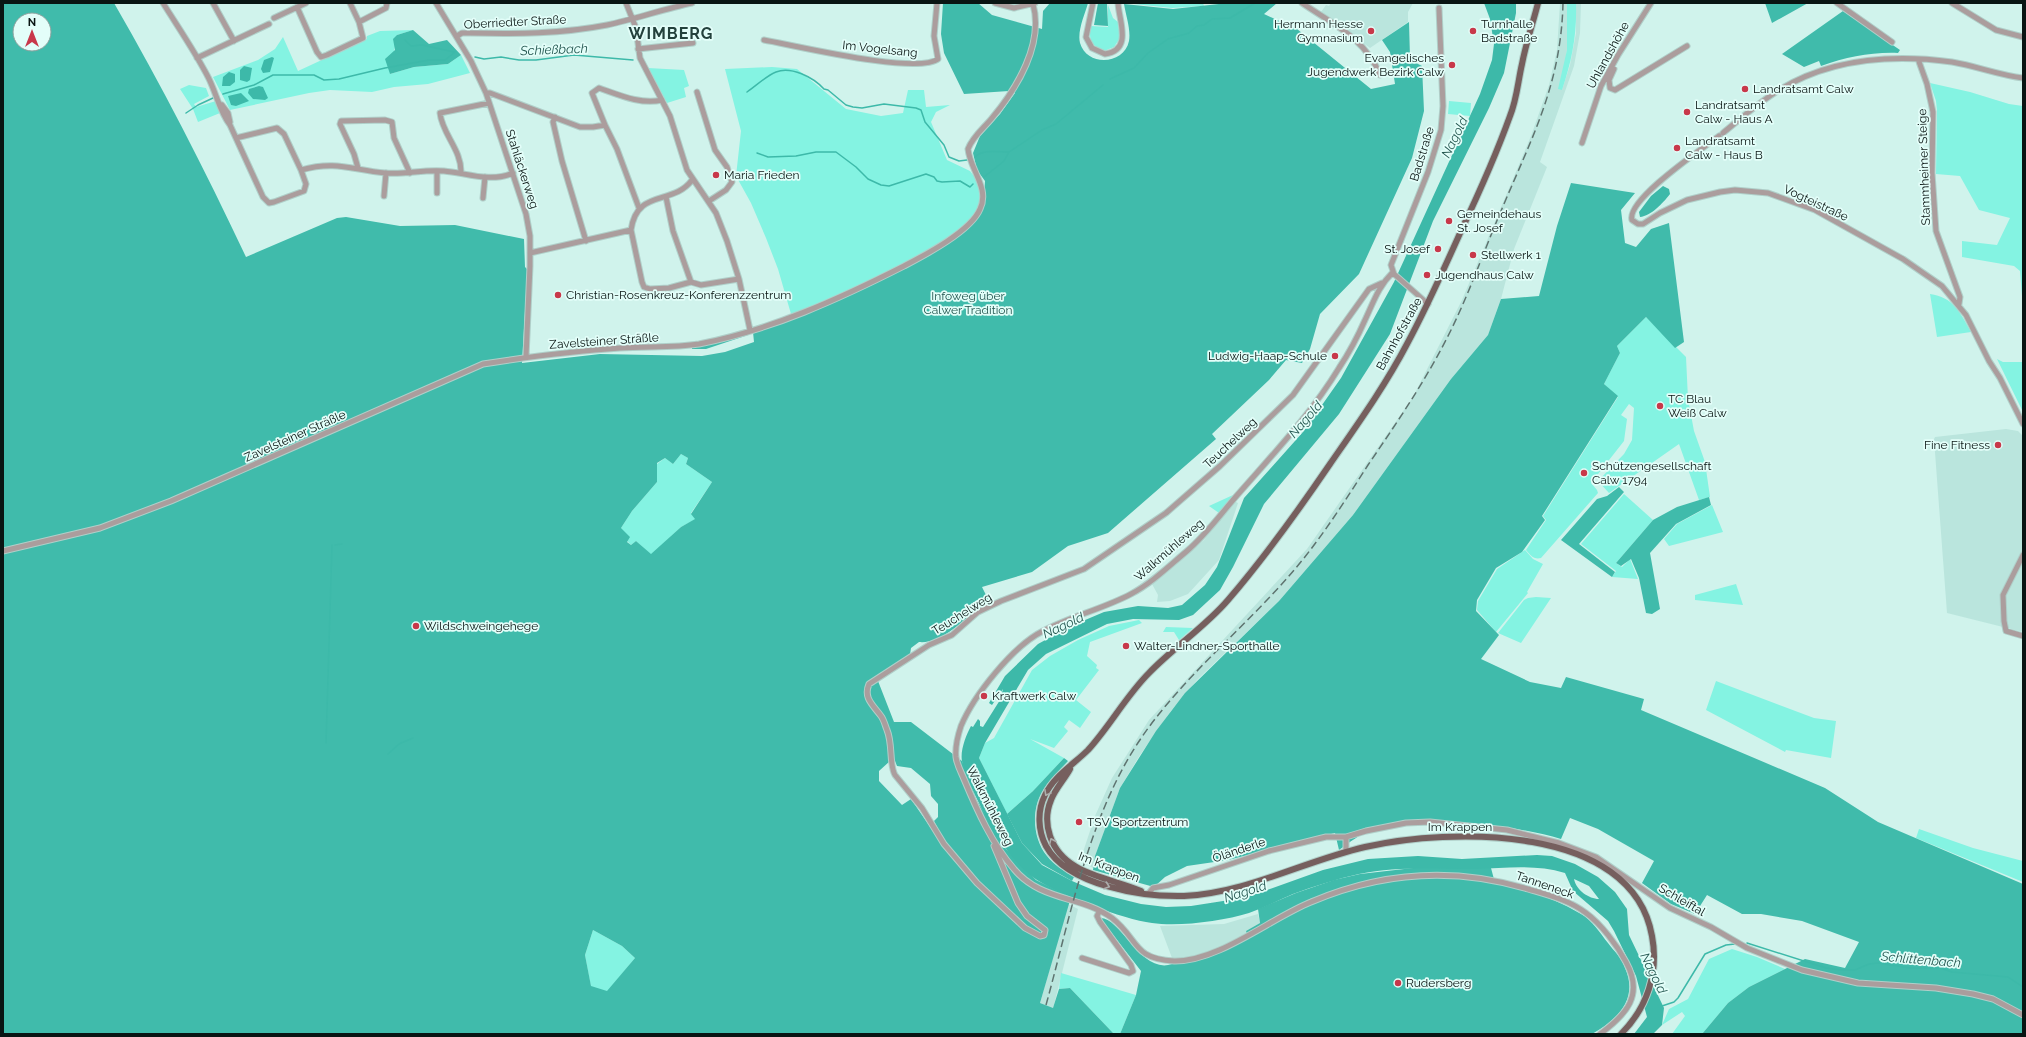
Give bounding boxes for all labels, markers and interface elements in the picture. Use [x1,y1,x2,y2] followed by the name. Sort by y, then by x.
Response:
[12,12,52,52] north arrow
[463,12,567,32] street label: Oberriedter Straße
[28,16,36,29] text: N
[1274,17,1363,45] place label: Hermann Hesse Gymnasium
[1481,17,1537,45] place label: Turnhalle Badstraße
[1584,19,1632,91] street label: Uhlandshöhe
[629,24,713,43] district label: WIMBERG
[1366,26,1376,36] marker: Hermann Hesse Gymnasium
[1468,26,1478,36] marker: Turnhalle Badstraße
[842,38,918,60] street label: Im Vogelsang
[519,41,588,58] water label: Schießbach
[1307,51,1444,79] place label: Evangelisches Jugendwerk Bezirk Calw
[1447,60,1457,70] marker: Evangelisches Jugendwerk Bezirk Calw
[1753,82,1854,96] place label: Landratsamt Calw
[1740,84,1750,94] marker: Landratsamt Calw
[1695,98,1773,126] place label: Landratsamt Calw - Haus A
[1682,107,1692,117] marker: Landratsamt Calw - Haus A
[1915,108,1933,226] street label: Stammheimer Steige
[1438,114,1471,160] water label: Nagold
[1407,125,1437,183] street label: Badstraße
[503,128,541,210] street label: Stahläckerweg
[1685,134,1763,162] place label: Landratsamt Calw - Haus B
[1672,143,1682,153] marker: Landratsamt Calw - Haus B
[724,168,799,182] place label: Maria Frieden
[711,170,721,180] marker: Maria Frieden
[1781,182,1851,224] street label: Vogteistraße
[1457,207,1541,235] place label: Gemeindehaus St. Josef
[1444,216,1454,226] marker: Gemeindehaus St. Josef
[1384,242,1431,256] place label: St. Josef
[1433,244,1443,254] marker: St. Josef
[1481,248,1541,262] place label: Stellwerk 1
[1468,250,1478,260] marker: Stellwerk 1
[1435,268,1534,282] place label: Jugendhaus Calw
[1422,270,1432,280] marker: Jugendhaus Calw
[566,288,791,302] place label: Christian-Rosenkreuz-Konferenzzentrum
[924,289,1012,317] park label: Infoweg über Calwer Tradition
[553,290,563,300] marker: Christian-Rosenkreuz-Konferenzzentrum
[1373,295,1425,373] street label: Bahnhofstraße
[549,330,659,352] street label: Zavelsteiner Sträßle
[1208,349,1327,363] place label: Ludwig-Haap-Schule
[1330,351,1340,361] marker: Ludwig-Haap-Schule
[1668,392,1727,420] place label: TC Blau Weiß Calw
[1285,398,1325,441] water label: Nagold
[1655,401,1665,411] marker: TC Blau Weiß Calw
[242,407,348,465] street label: Zavelsteiner Sträßle
[1200,415,1260,471] street label: Teuchelweg
[1924,438,1990,452] place label: Fine Fitness
[1993,440,2003,450] marker: Fine Fitness
[1592,459,1712,487] place label: Schützengesellschaft Calw 1794
[1579,468,1589,478] marker: Schützengesellschaft Calw 1794
[1131,516,1207,584] street label: Walkmühleweg
[930,590,994,638] street label: Teuchelweg
[1040,609,1086,641] water label: Nagold
[424,619,538,633] place label: Wildschweingehege
[411,621,421,631] marker: Wildschweingehege
[1134,639,1280,653] place label: Walter-Lindner-Sporthalle
[1121,641,1131,651] marker: Walter-Lindner-Sporthalle
[992,689,1076,703] place label: Kraftwerk Calw
[979,691,989,701] marker: Kraftwerk Calw
[964,764,1016,848] street label: Walkmühleweg
[1044,789,1052,796] one-way arrow
[1087,815,1188,829] place label: TSV Sportzentrum
[1074,817,1084,827] marker: TSV Sportzentrum
[1428,820,1492,834] street label: Im Krappen
[1211,834,1267,866] street label: Öländerle
[1048,837,1056,844] one-way arrow
[1076,849,1142,885] street label: Im Krappen
[1514,869,1577,902] street label: Tanneneck
[1222,878,1268,905] water label: Nagold
[1103,881,1110,889] one-way arrow
[1656,881,1708,919] street label: Schleiftal
[1879,948,1961,970] water label: Schlittenbach
[1637,950,1670,996] water label: Nagold
[1406,976,1471,990] place label: Rudersberg
[1393,978,1403,988] marker: Rudersberg

